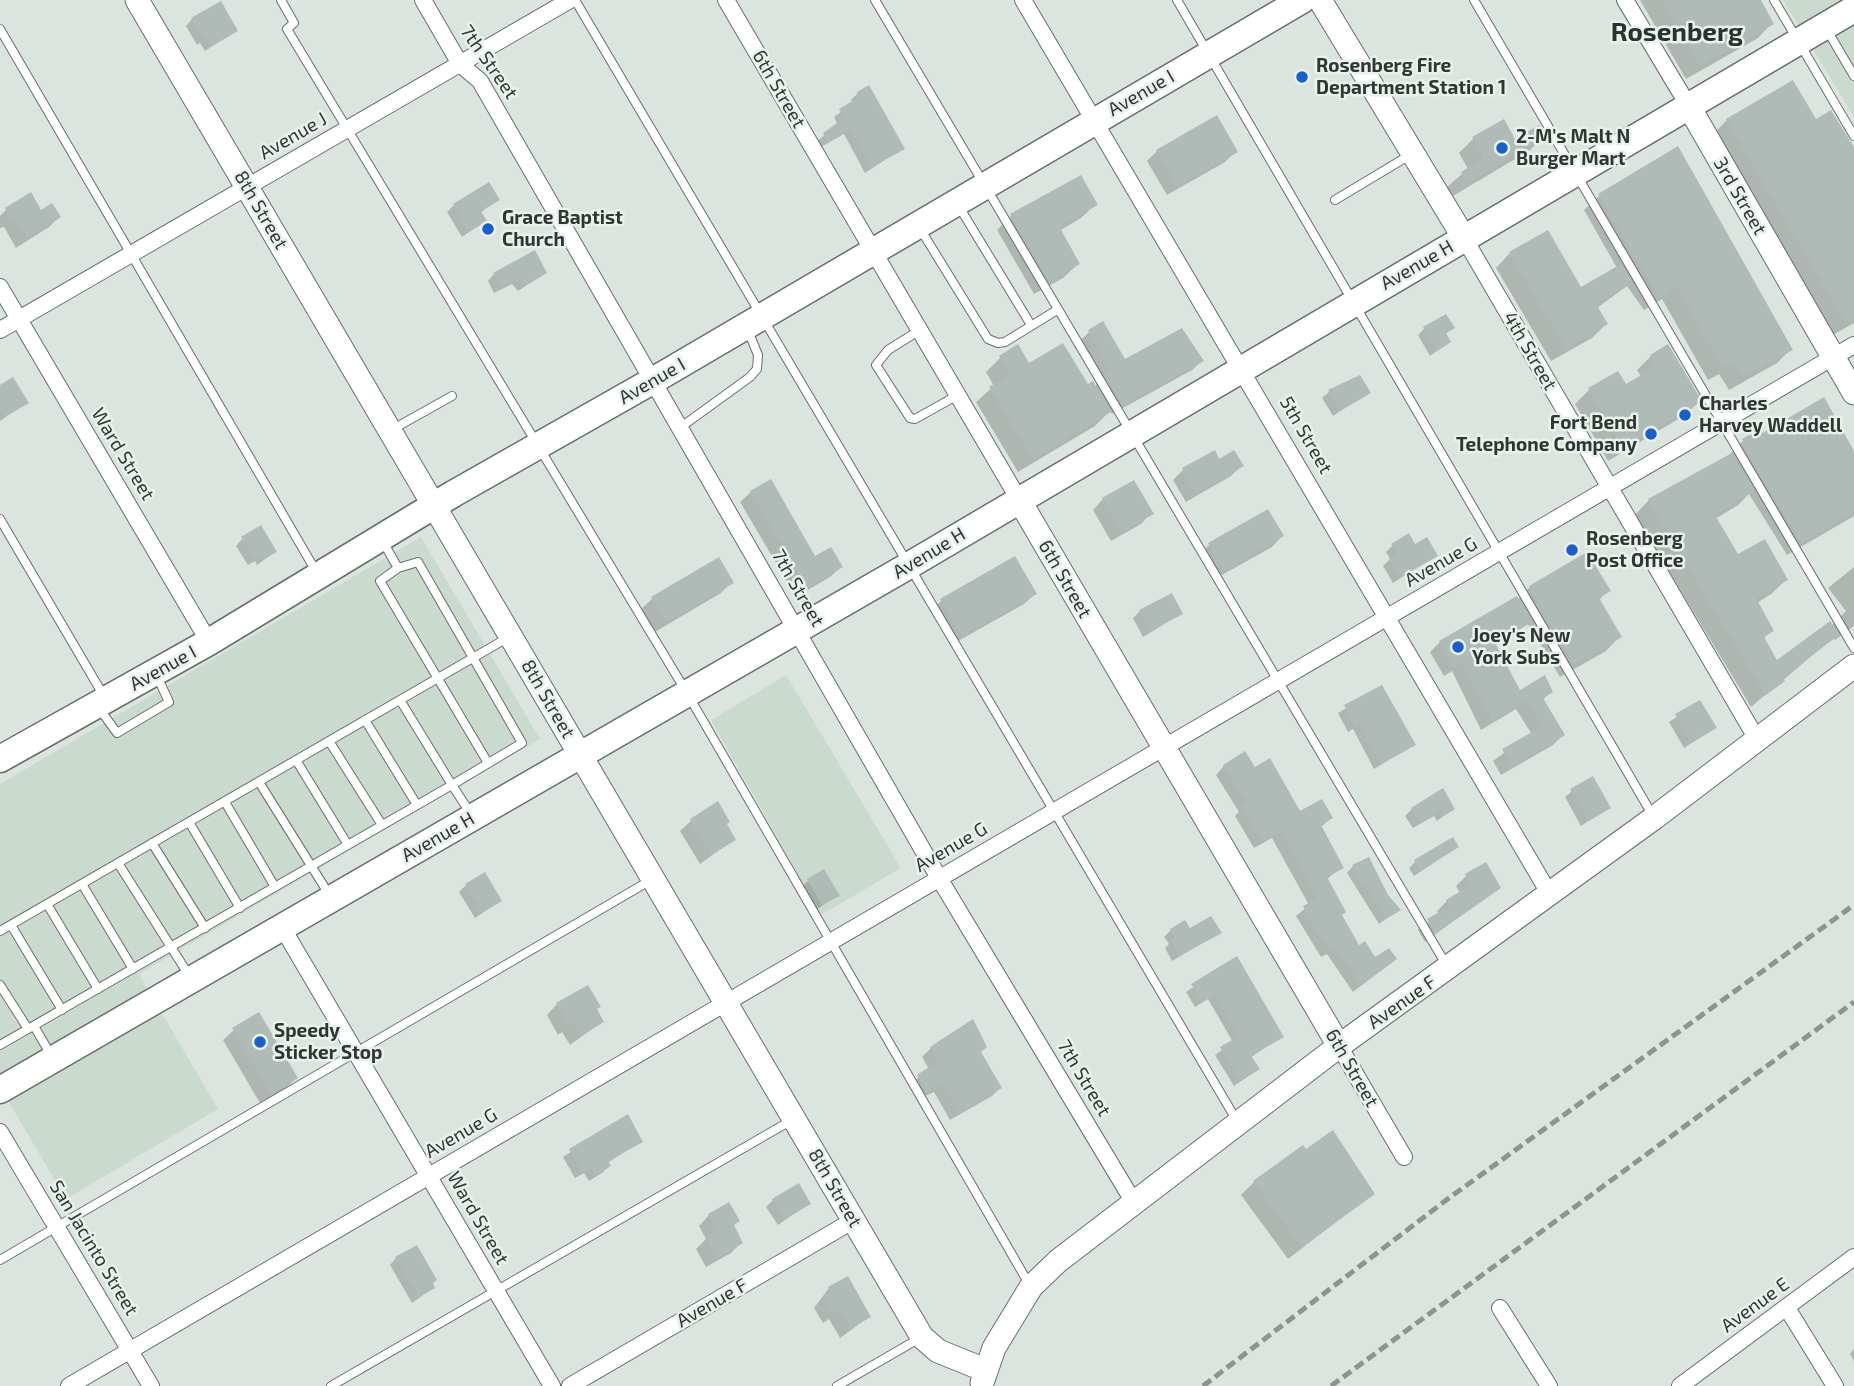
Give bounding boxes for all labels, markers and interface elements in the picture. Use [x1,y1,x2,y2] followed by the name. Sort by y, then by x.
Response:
[1611,16,1743,48] district label: Rosenberg
[455,21,523,103] street label: 7th Street
[748,46,810,132] street label: 6th Street
[1316,55,1506,99] place label: Rosenberg Fire Department Station 1
[1104,65,1178,121] street label: Avenue I
[1294,69,1310,85] marker: Rosenberg Fire Department Station 1
[255,108,331,164] street label: Avenue J
[1516,126,1630,170] place label: 2-M's Malt N Burger Mart
[1494,140,1510,156] marker: 2-M's Malt N Burger Mart
[1709,153,1771,239] street label: 3rd Street
[229,167,293,253] street label: 8th Street
[502,207,623,251] place label: Grace Baptist Church
[480,221,496,237] marker: Grace Baptist Church
[1376,235,1458,295] street label: Avenue H
[1498,308,1562,394] street label: 4th Street
[615,353,689,409] street label: Avenue I
[1275,392,1337,478] street label: 5th Street
[1699,393,1842,437] place label: Charles Harvey Waddell
[87,404,159,504] street label: Ward Street
[1677,407,1693,423] marker: Charles Harvey Waddell
[1456,412,1637,456] place label: Fort Bend Telephone Company
[1643,426,1659,442] marker: Fort Bend Telephone Company
[889,522,969,584] street label: Avenue H
[1586,528,1683,572] place label: Rosenberg Post Office
[1401,532,1481,592] street label: Avenue G
[1034,536,1096,622] street label: 6th Street
[1564,542,1580,558] marker: Rosenberg Post Office
[767,545,829,631] street label: 7th Street
[1472,625,1570,669] place label: Joey's New York Subs
[1450,639,1466,655] marker: Joey's New York Subs
[126,640,200,696] street label: Avenue I
[516,656,580,742] street label: 8th Street
[397,807,479,867] street label: Avenue H
[911,817,991,877] street label: Avenue G
[1363,970,1441,1034] street label: Avenue F
[274,1020,382,1064] place label: Speedy Sticker Stop
[1321,1025,1383,1111] street label: 6th Street
[252,1034,268,1050] marker: Speedy Sticker Stop
[1052,1036,1116,1120] street label: 7th Street
[421,1103,501,1163] street label: Avenue G
[803,1145,867,1231] street label: 8th Street
[442,1167,514,1269] street label: Ward Street
[45,1176,143,1320] street label: San Jacinto Street
[1717,1273,1793,1337] street label: Avenue E
[672,1274,752,1332] street label: Avenue F

